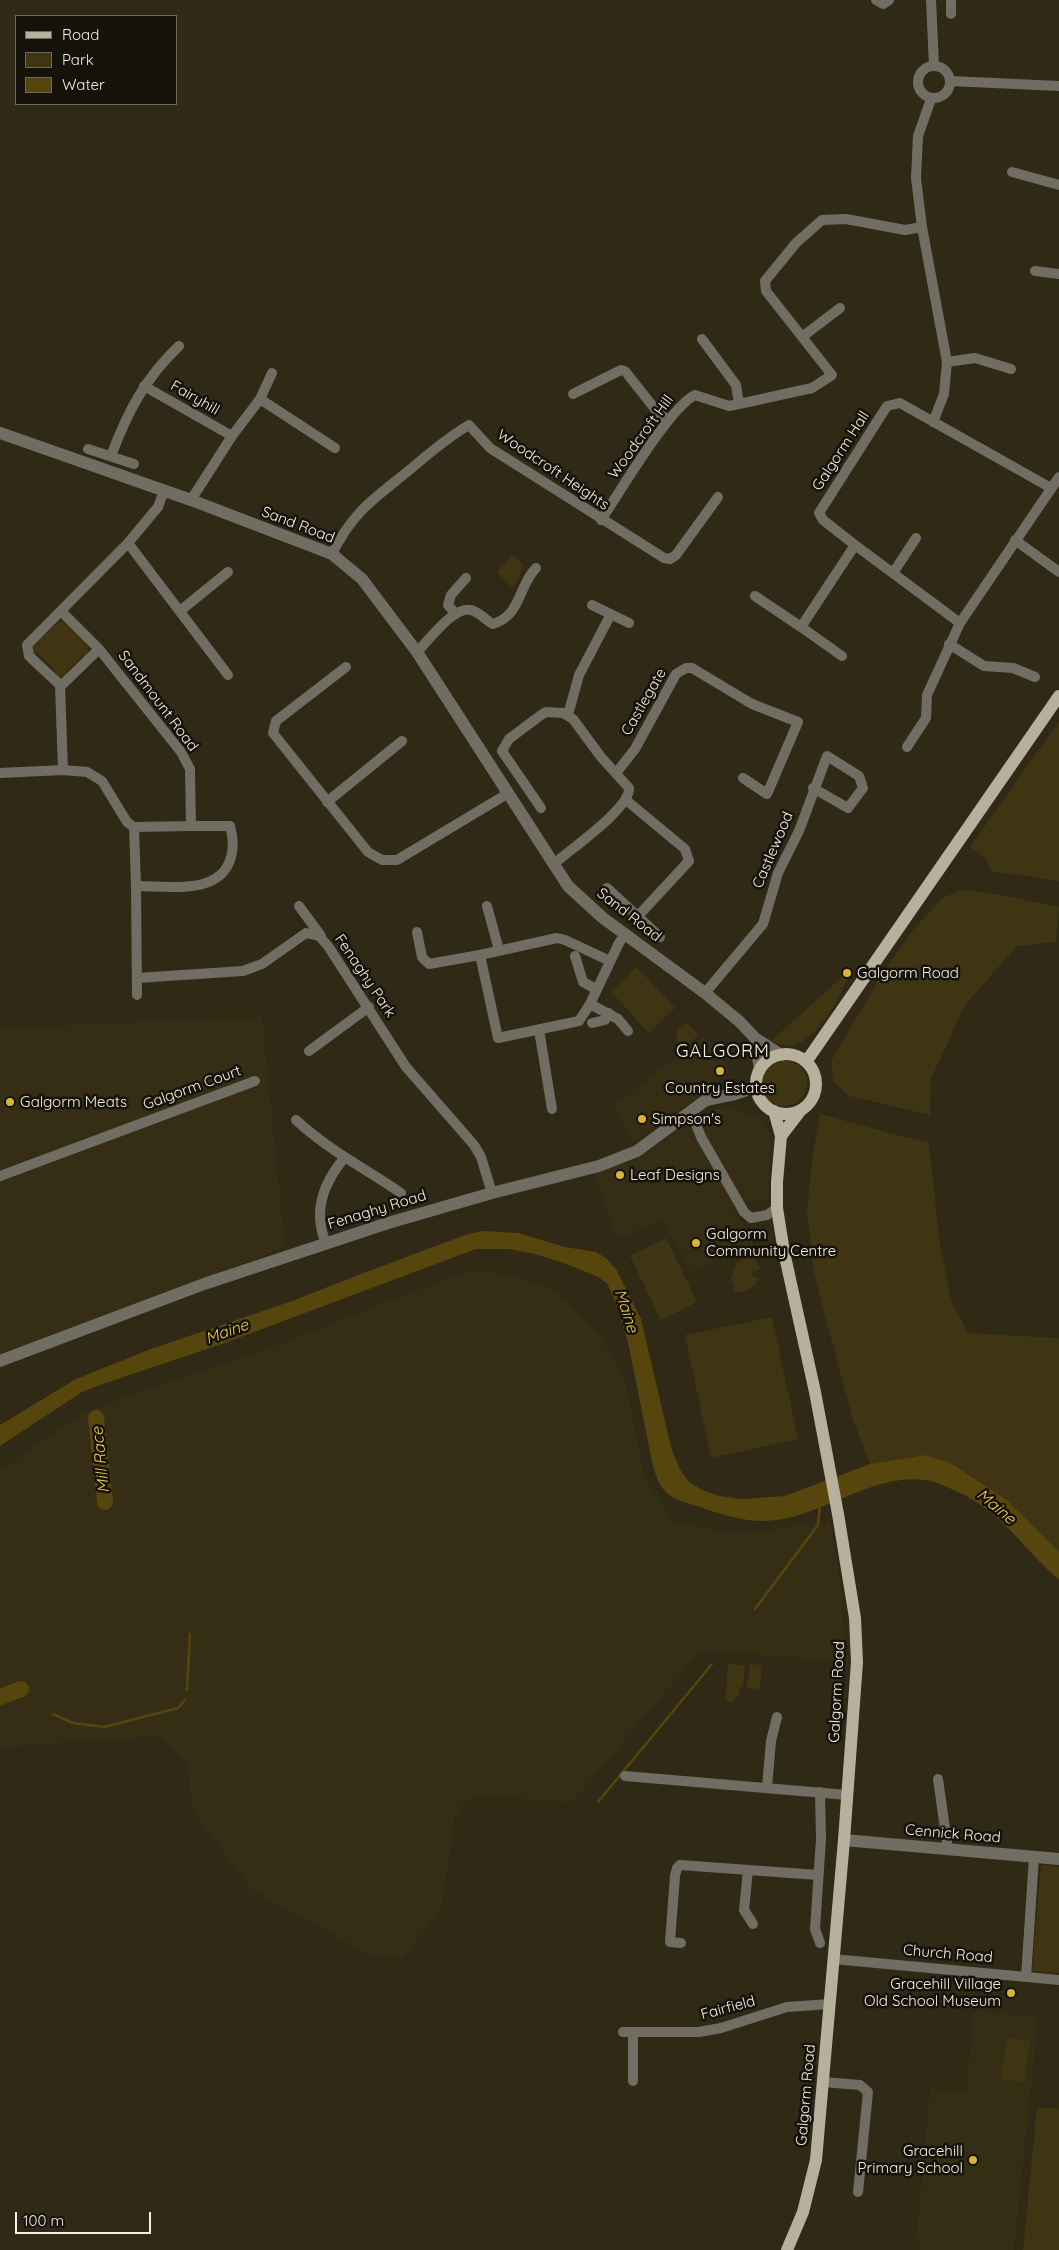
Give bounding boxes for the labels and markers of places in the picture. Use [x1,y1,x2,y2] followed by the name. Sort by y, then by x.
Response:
[857,964,959,982] place label: Galgorm Road
[841,967,853,979] marker: Galgorm Road
[714,1065,726,1077] marker: Country Estates
[665,1079,775,1097] place label: Country Estates
[20,1093,127,1111] place label: Galgorm Meats
[4,1096,16,1108] marker: Galgorm Meats
[652,1110,721,1128] place label: Simpson's
[636,1113,648,1125] marker: Simpson's
[630,1166,720,1184] place label: Leaf Designs
[614,1169,626,1181] marker: Leaf Designs
[706,1225,836,1260] place label: Galgorm Community Centre
[690,1237,702,1249] marker: Galgorm Community Centre
[864,1975,1001,2010] place label: Gracehill Village Old School Museum
[1005,1987,1017,1999] marker: Gracehill Village Old School Museum
[858,2142,963,2177] place label: Gracehill Primary School
[967,2154,979,2166] marker: Gracehill Primary School

